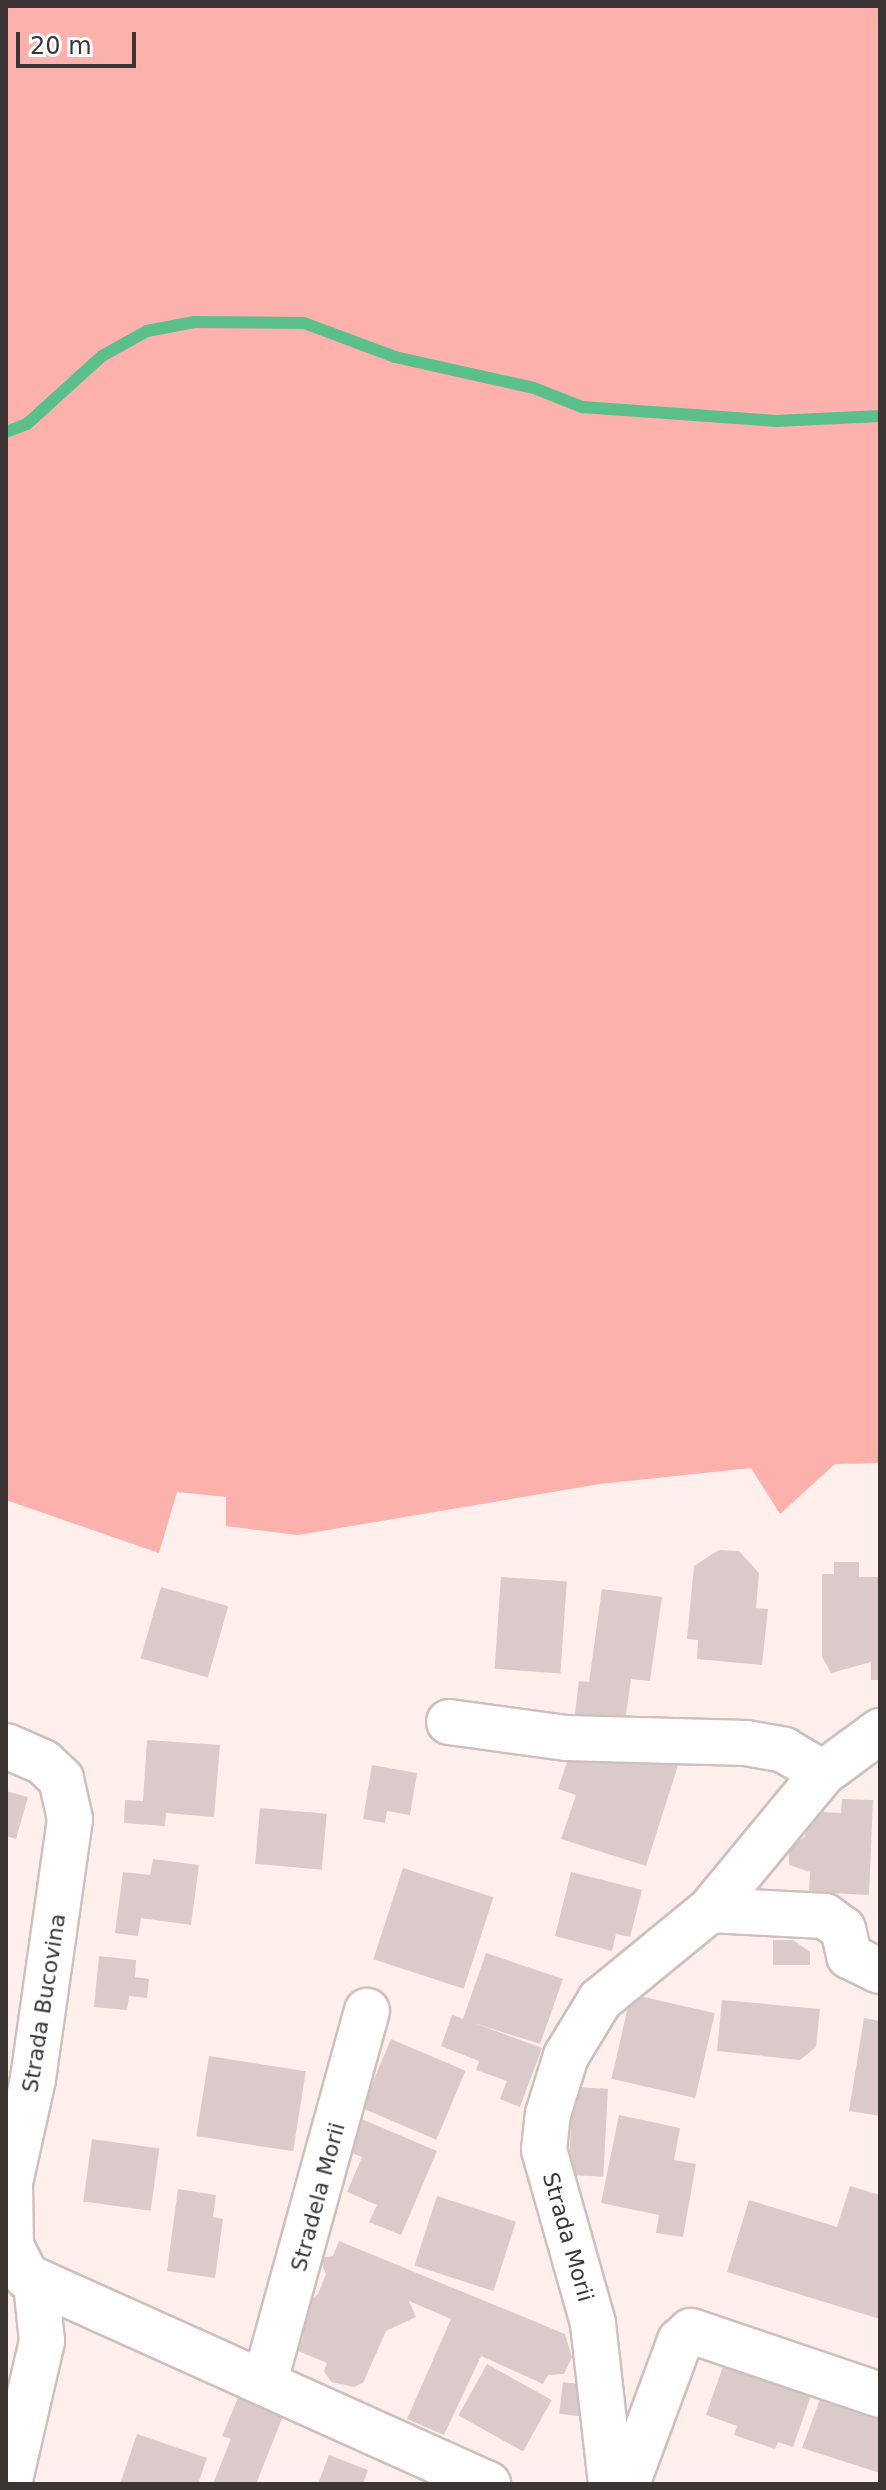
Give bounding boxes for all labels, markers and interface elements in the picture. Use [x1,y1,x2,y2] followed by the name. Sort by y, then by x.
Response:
[20,16,140,66] scale bar
[30,32,92,60] text: 20 m
[17,1912,71,2094] street label: Strada Bucovina
[285,2120,351,2274] street label: Stradela Morii
[537,2169,599,2305] street label: Strada Morii

